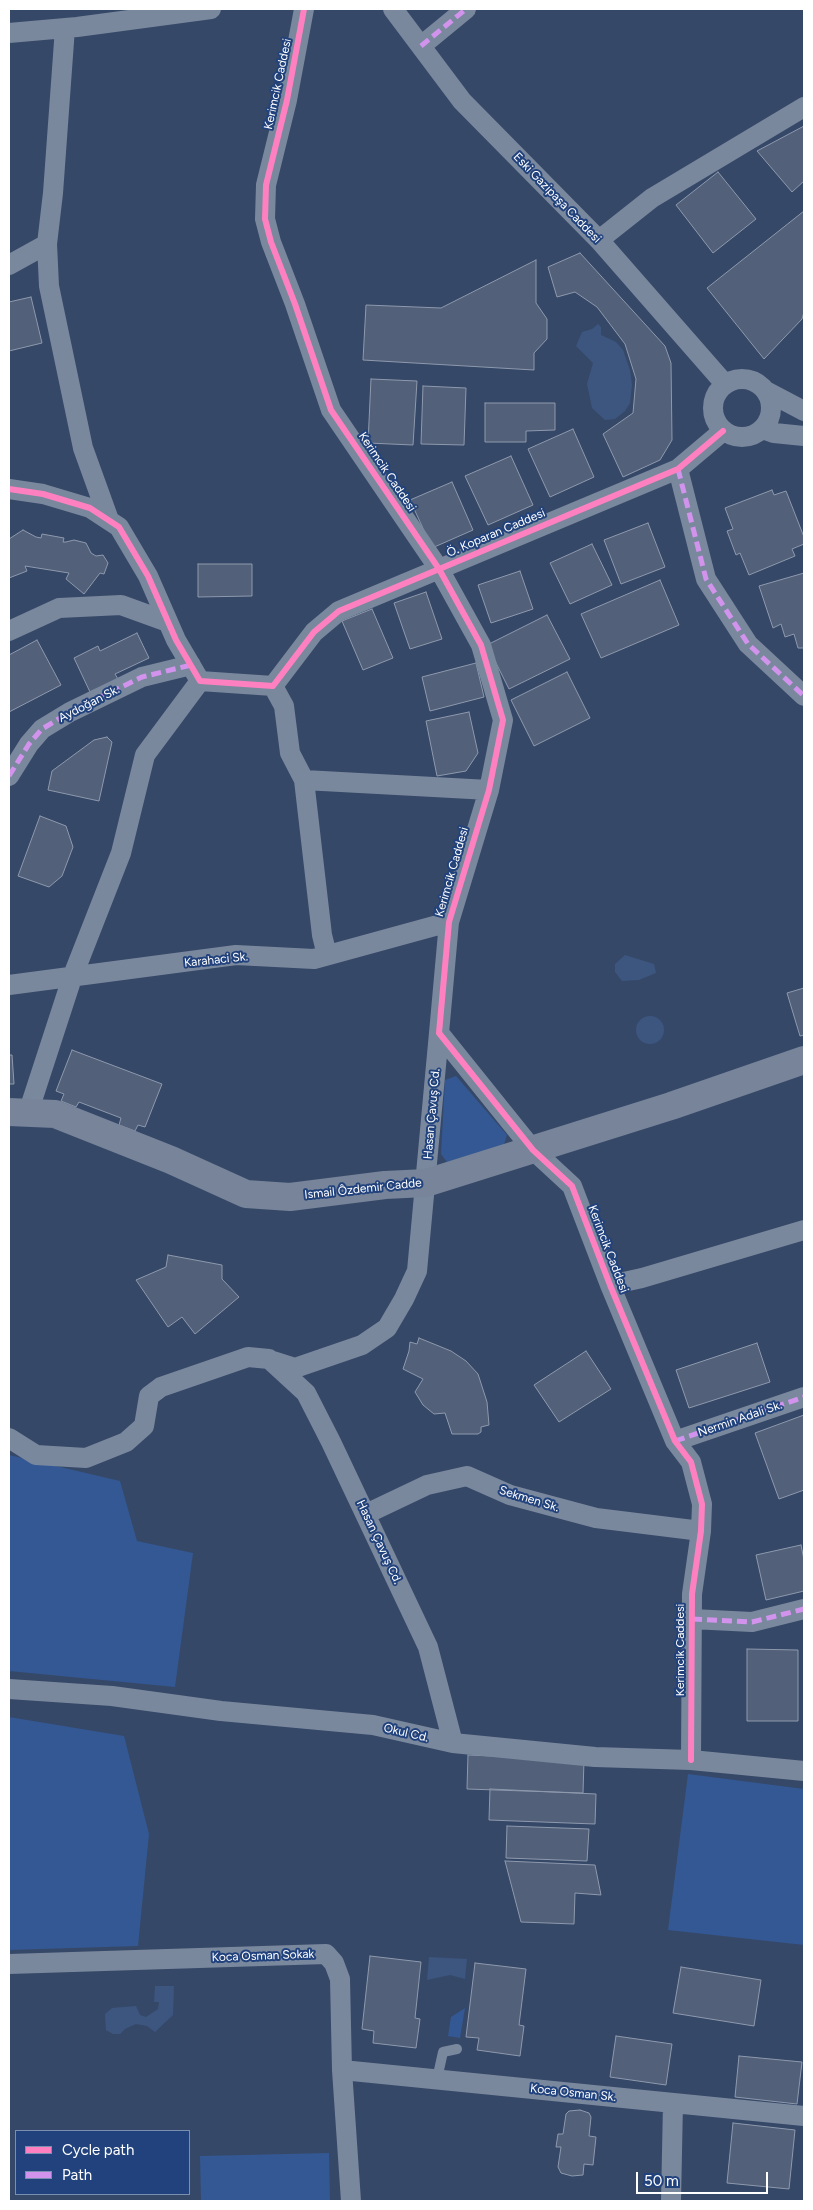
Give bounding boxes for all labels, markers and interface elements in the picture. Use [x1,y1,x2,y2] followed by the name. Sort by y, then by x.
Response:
[261,37,295,131] street label: Kerimcik Caddesi
[510,150,604,246] street label: Eski Gazipaşa Caddesi
[355,430,419,514] street label: Kerimcik Caddesi
[445,506,547,560] street label: Ö. Koparan Caddesi
[56,682,122,726] street label: Aydoğan Sk.
[432,825,472,919] street label: Kerimcik Caddesi
[183,949,249,971] street label: Karahaci Sk.
[421,1068,443,1160] street label: Hasan Çavuş Cd.
[304,1176,422,1202] street label: Ismail Ôzdemir Cadde
[585,1203,631,1295] street label: Kerimcik Caddesi
[696,1398,784,1440] street label: Nermin Adali Sk.
[497,1483,561,1515] street label: Sekmen Sk.
[353,1498,405,1586] street label: Hasan Çavuş Cd.
[673,1604,687,1696] street label: Kerimcik Caddesi
[382,1721,430,1745] street label: Okul Cd.
[211,1947,315,1965] street label: Koca Osman Sokak
[529,2081,617,2105] street label: Koca Osman Sk.
[15,2130,190,2195] legend
[62,2141,134,2159] text: Cycle path
[638,2162,770,2194] scale bar
[62,2166,92,2184] text: Path
[644,2172,679,2190] text: 50 m

